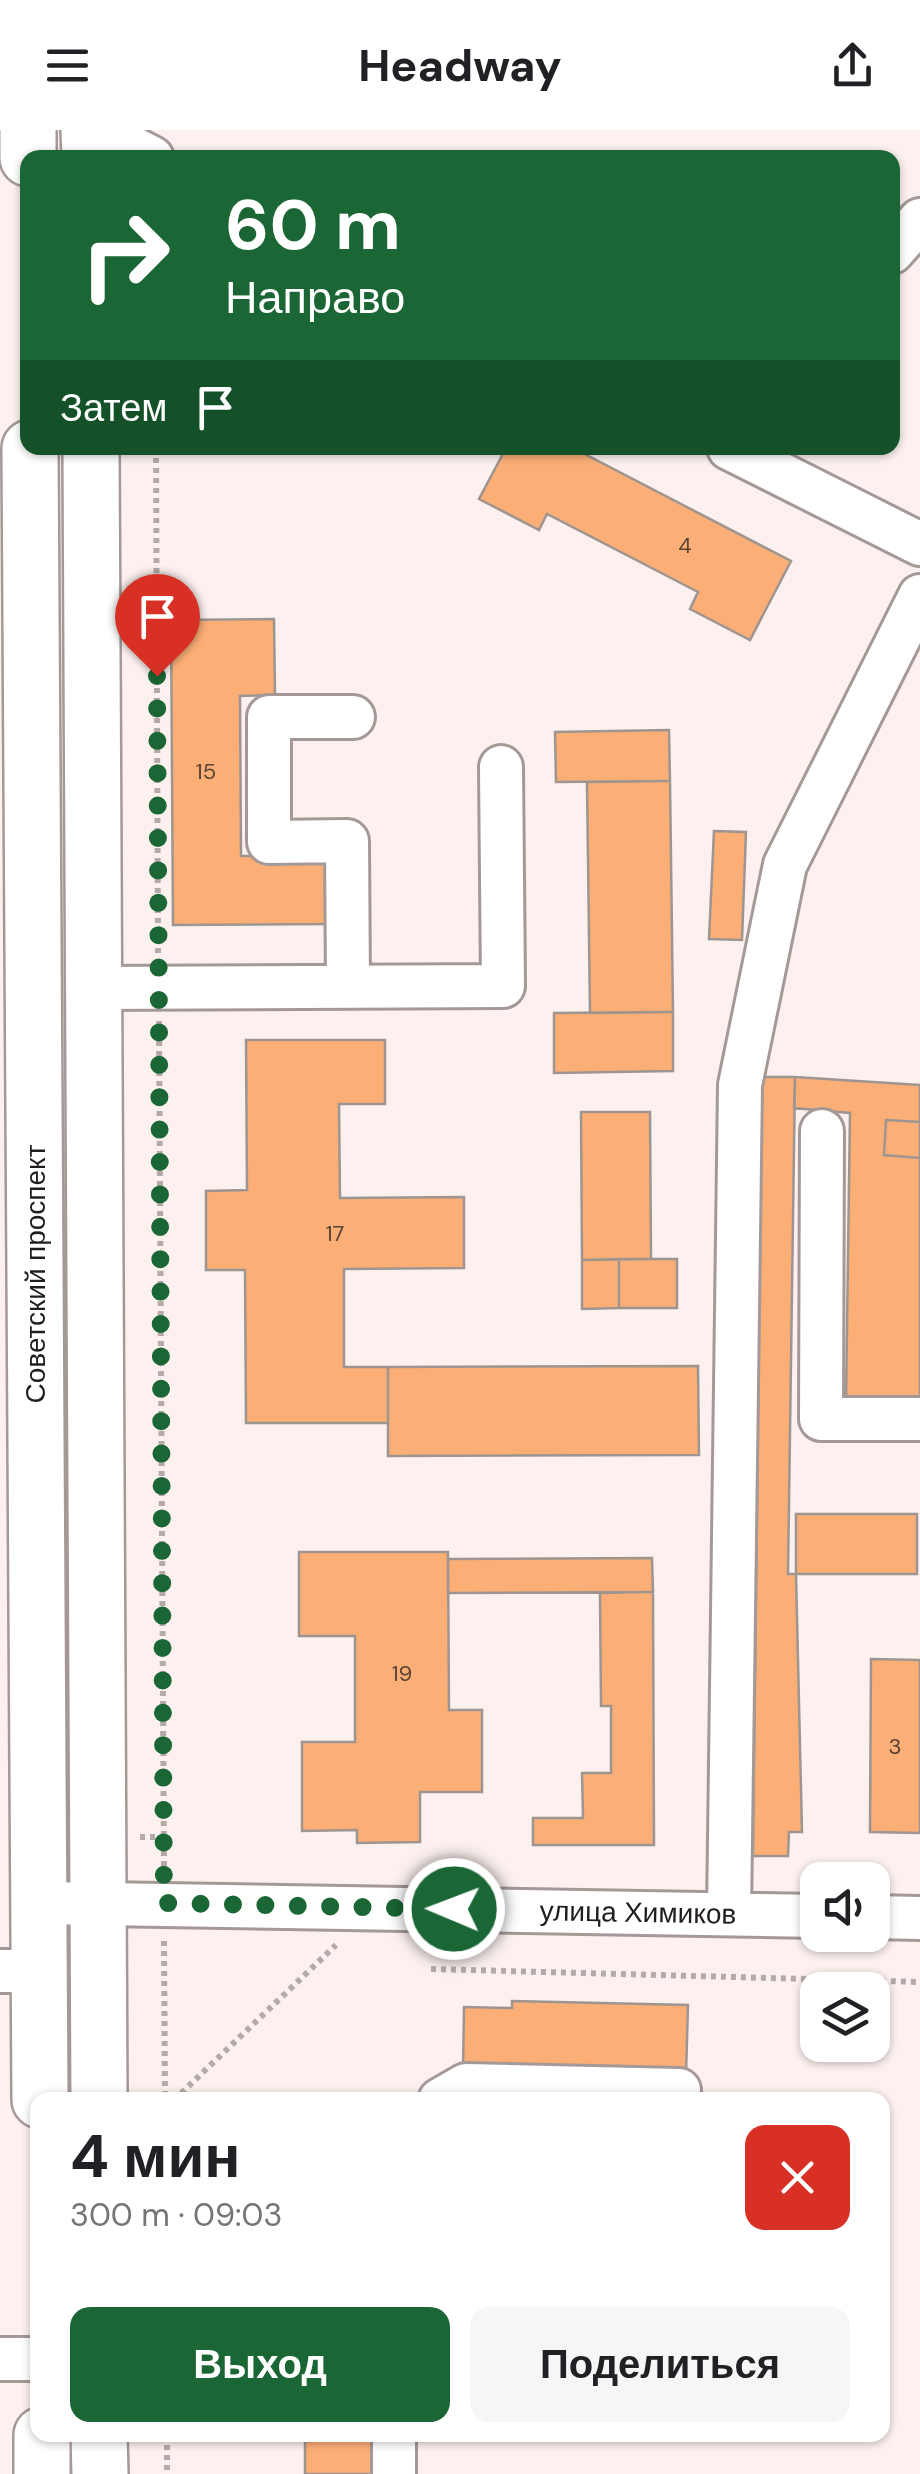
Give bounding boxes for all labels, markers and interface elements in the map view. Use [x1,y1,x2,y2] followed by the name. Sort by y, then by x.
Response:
[358,36,562,95] text: Headway
[40,38,95,93] icon: menu
[825,38,880,93] icon: share
[225,180,401,271] text: 60 m
[60,190,190,320] icon: right
[225,268,405,327] text: Направо
[188,380,243,435] icon: arrive
[60,383,168,433] text: Затем
[678,531,692,560] house number: 4
[115,574,200,677] pin
[130,589,185,644] icon: arrive
[196,757,216,786] house number: 15
[17,1144,54,1403] street label: Советский проспект
[326,1219,344,1248] house number: 17
[392,1659,412,1688] house number: 19
[888,1732,902,1761] house number: 3
[402,1857,506,1961] position arrow
[800,1862,890,2062] map controls
[800,1862,890,1952] button: sound
[539,1892,737,1933] street label: улица Химиков
[800,1972,890,2062] button: layers
[70,2117,241,2196] text: 4 мин
[745,2125,850,2230] button: close
[70,2194,282,2236] text: 300 m · 09:03
[70,2307,450,2422] button: Выход
[470,2307,850,2422] button: Поделиться

